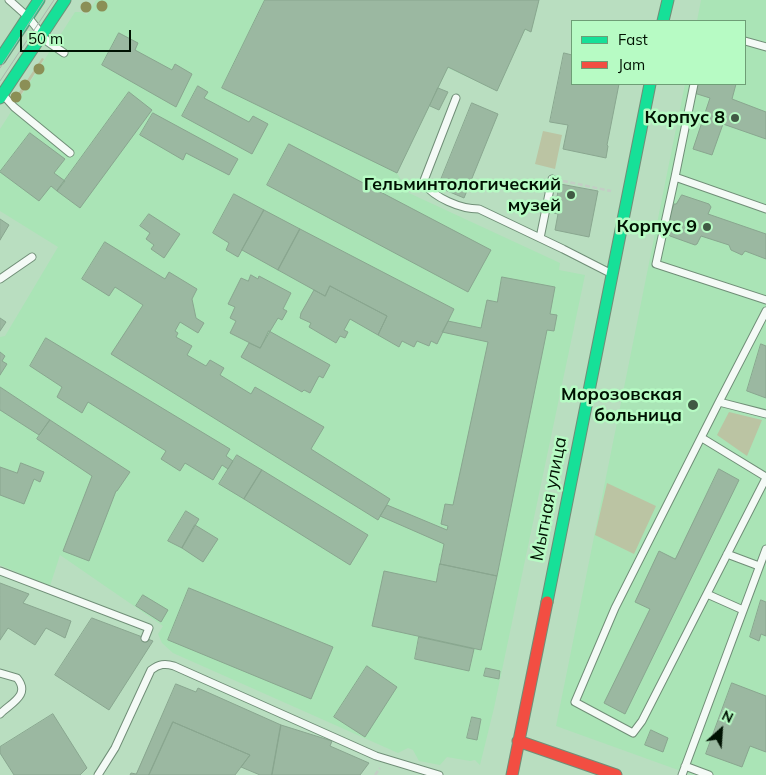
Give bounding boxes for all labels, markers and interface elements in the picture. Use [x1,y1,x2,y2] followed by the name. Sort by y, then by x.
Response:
[22,20,134,52] scale bar
[571,20,746,85] legend
[28,29,63,48] text: 50 m
[618,30,648,49] text: Fast
[618,55,645,74] text: Jam
[644,107,725,129] place label: Корпус 8
[729,112,741,124] marker: Корпус 8
[364,174,561,216] place label: Гельминтологический музей
[565,189,577,201] marker: Гельминтологический музей
[616,216,697,238] place label: Корпус 9
[701,221,713,233] marker: Корпус 9
[561,384,682,426] place label: Морозовская больница
[686,398,700,412] marker: Морозовская больница
[526,435,572,563] street label: Мытная улица
[696,705,746,755] north arrow
[719,706,736,727] text: N

